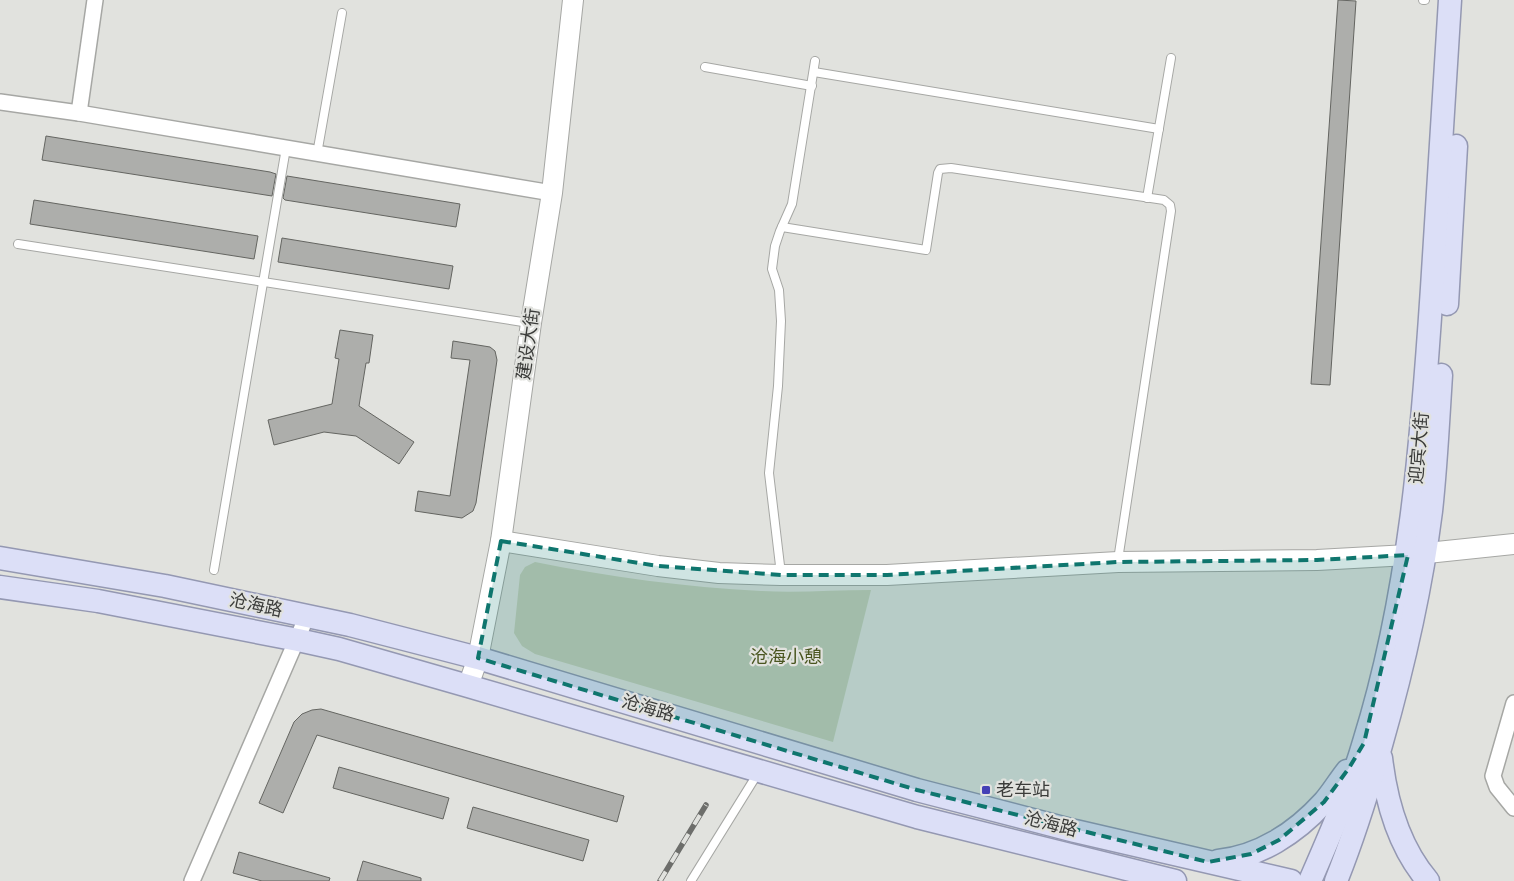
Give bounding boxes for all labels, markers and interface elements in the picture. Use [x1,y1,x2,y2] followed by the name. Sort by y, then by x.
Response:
[512,307,542,381] street label: 建设大街
[1405,411,1431,485] street label: 迎宾大街
[228,589,285,619] street label: 沧海路
[750,646,822,666] park label: 沧海小憩
[620,690,677,724] street label: 沧海路
[996,779,1050,799] place label: 老车站
[980,784,992,796] marker: 老车站
[1023,807,1080,839] street label: 沧海路

